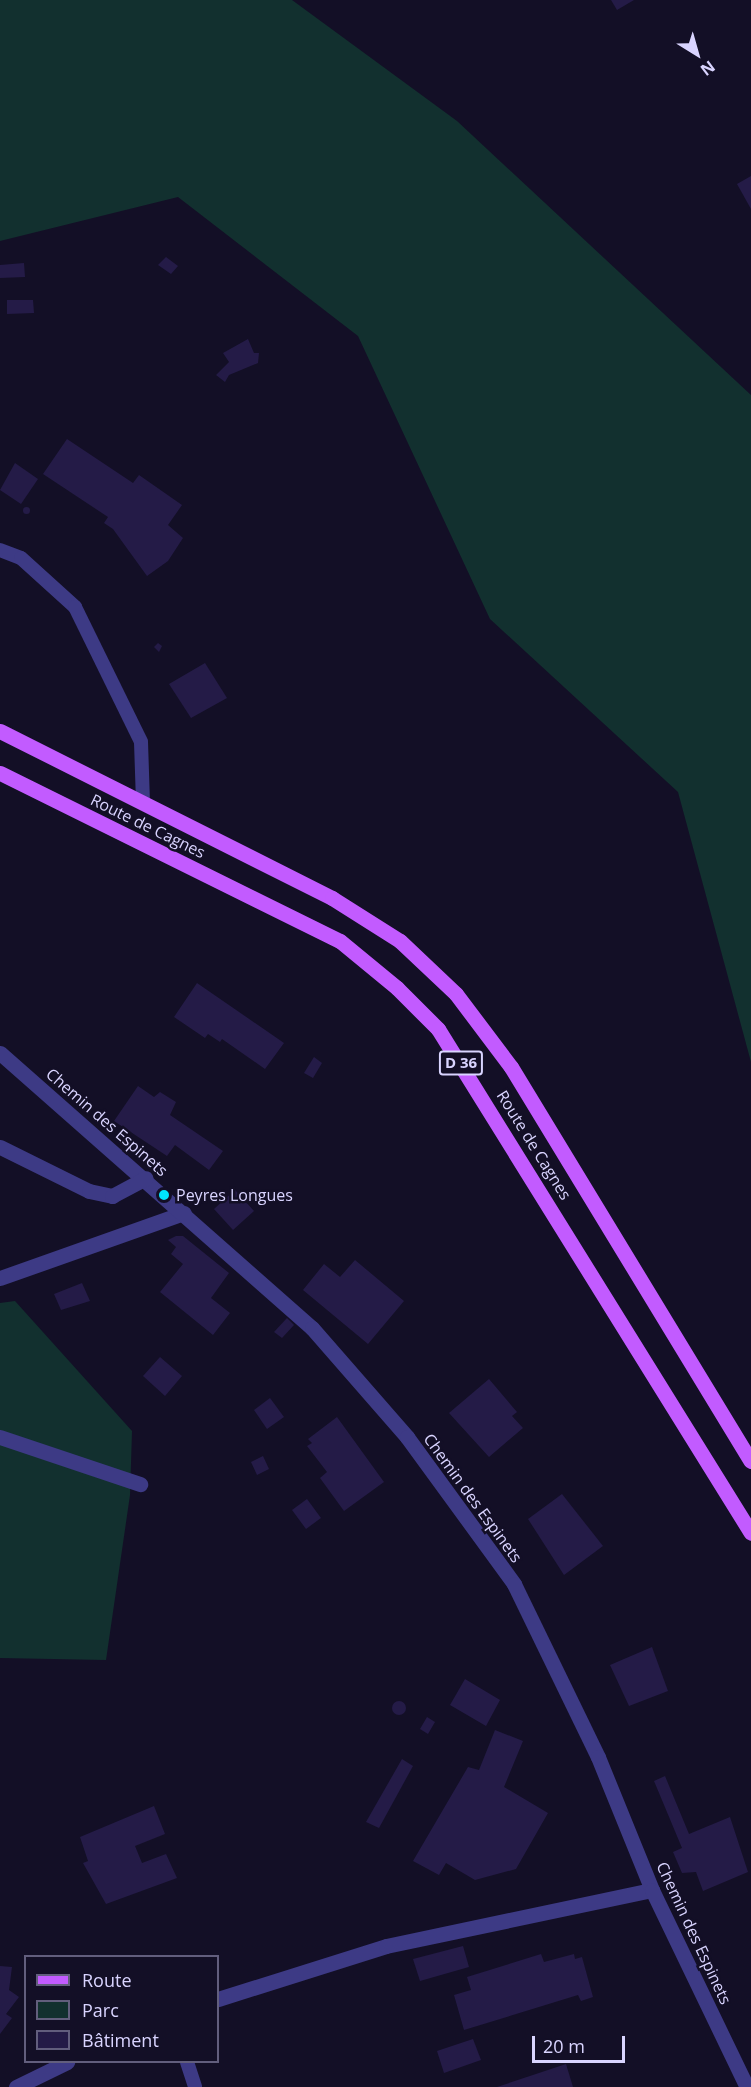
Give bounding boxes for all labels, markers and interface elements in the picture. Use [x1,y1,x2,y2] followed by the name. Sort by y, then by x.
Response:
[667,24,727,84] north arrow
[696,56,720,81] text: N
[88,790,208,862] street label: Route de Cagnes
[438,1051,484,1075] road number: D 36
[42,1064,172,1180] street label: Chemin des Espinets
[493,1087,575,1203] street label: Route de Cagnes
[176,1185,293,1205] place label: Peyres Longues
[157,1188,171,1202] marker: Peyres Longues
[420,1430,526,1566] street label: Chemin des Espinets
[653,1859,735,2007] street label: Chemin des Espinets
[24,1955,219,2063] legend
[82,1968,132,1992] text: Route
[82,1998,119,2022] text: Parc
[535,2024,628,2062] scale bar
[82,2028,159,2052] text: Bâtiment
[543,2034,585,2058] text: 20 m

